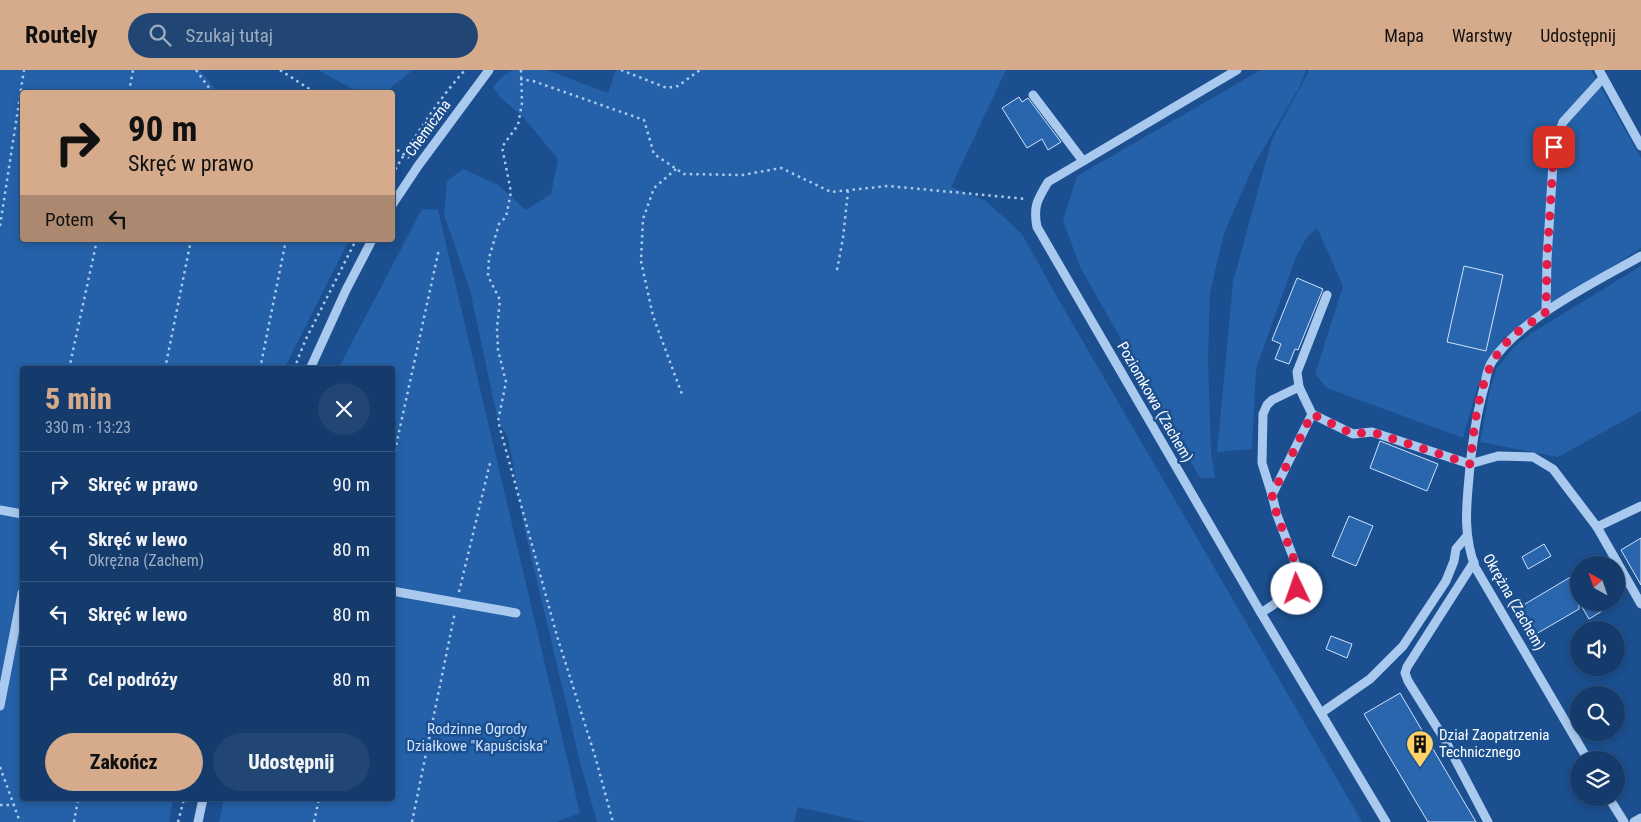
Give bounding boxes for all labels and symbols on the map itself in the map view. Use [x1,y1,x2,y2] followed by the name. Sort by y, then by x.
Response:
[401,96,455,160] street label: Chemiczna
[1533,126,1575,168] pin
[1113,339,1197,465] street label: Poziomkowa (Zachem)
[1479,550,1549,654] street label: Okrężna (Zachem)
[1570,556,1625,611] north arrow
[1270,562,1322,614] position arrow
[406,720,548,755] park label: Rodzinne Ogrody Działkowe "Kapuściska"
[1439,726,1550,761] place label: Dział Zaopatrzenia Technicznego
[1405,729,1435,768] building icon: Dział Zaopatrzenia Technicznego

